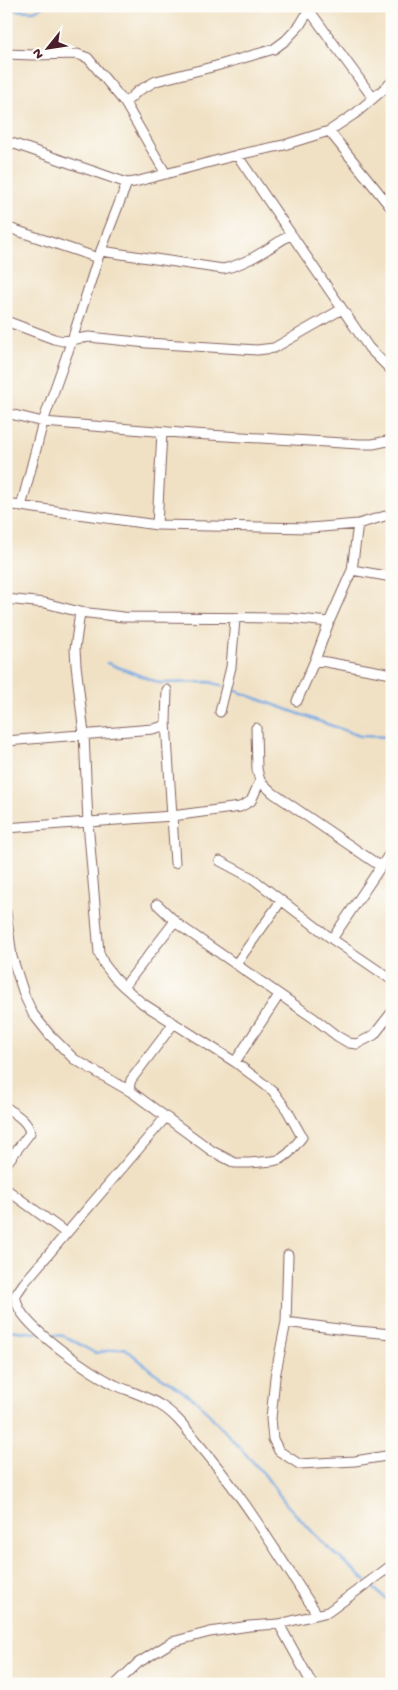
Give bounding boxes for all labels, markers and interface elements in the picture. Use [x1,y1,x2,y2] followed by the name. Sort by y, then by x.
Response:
[22,22,72,72] north arrow
[29,45,49,61] text: N

